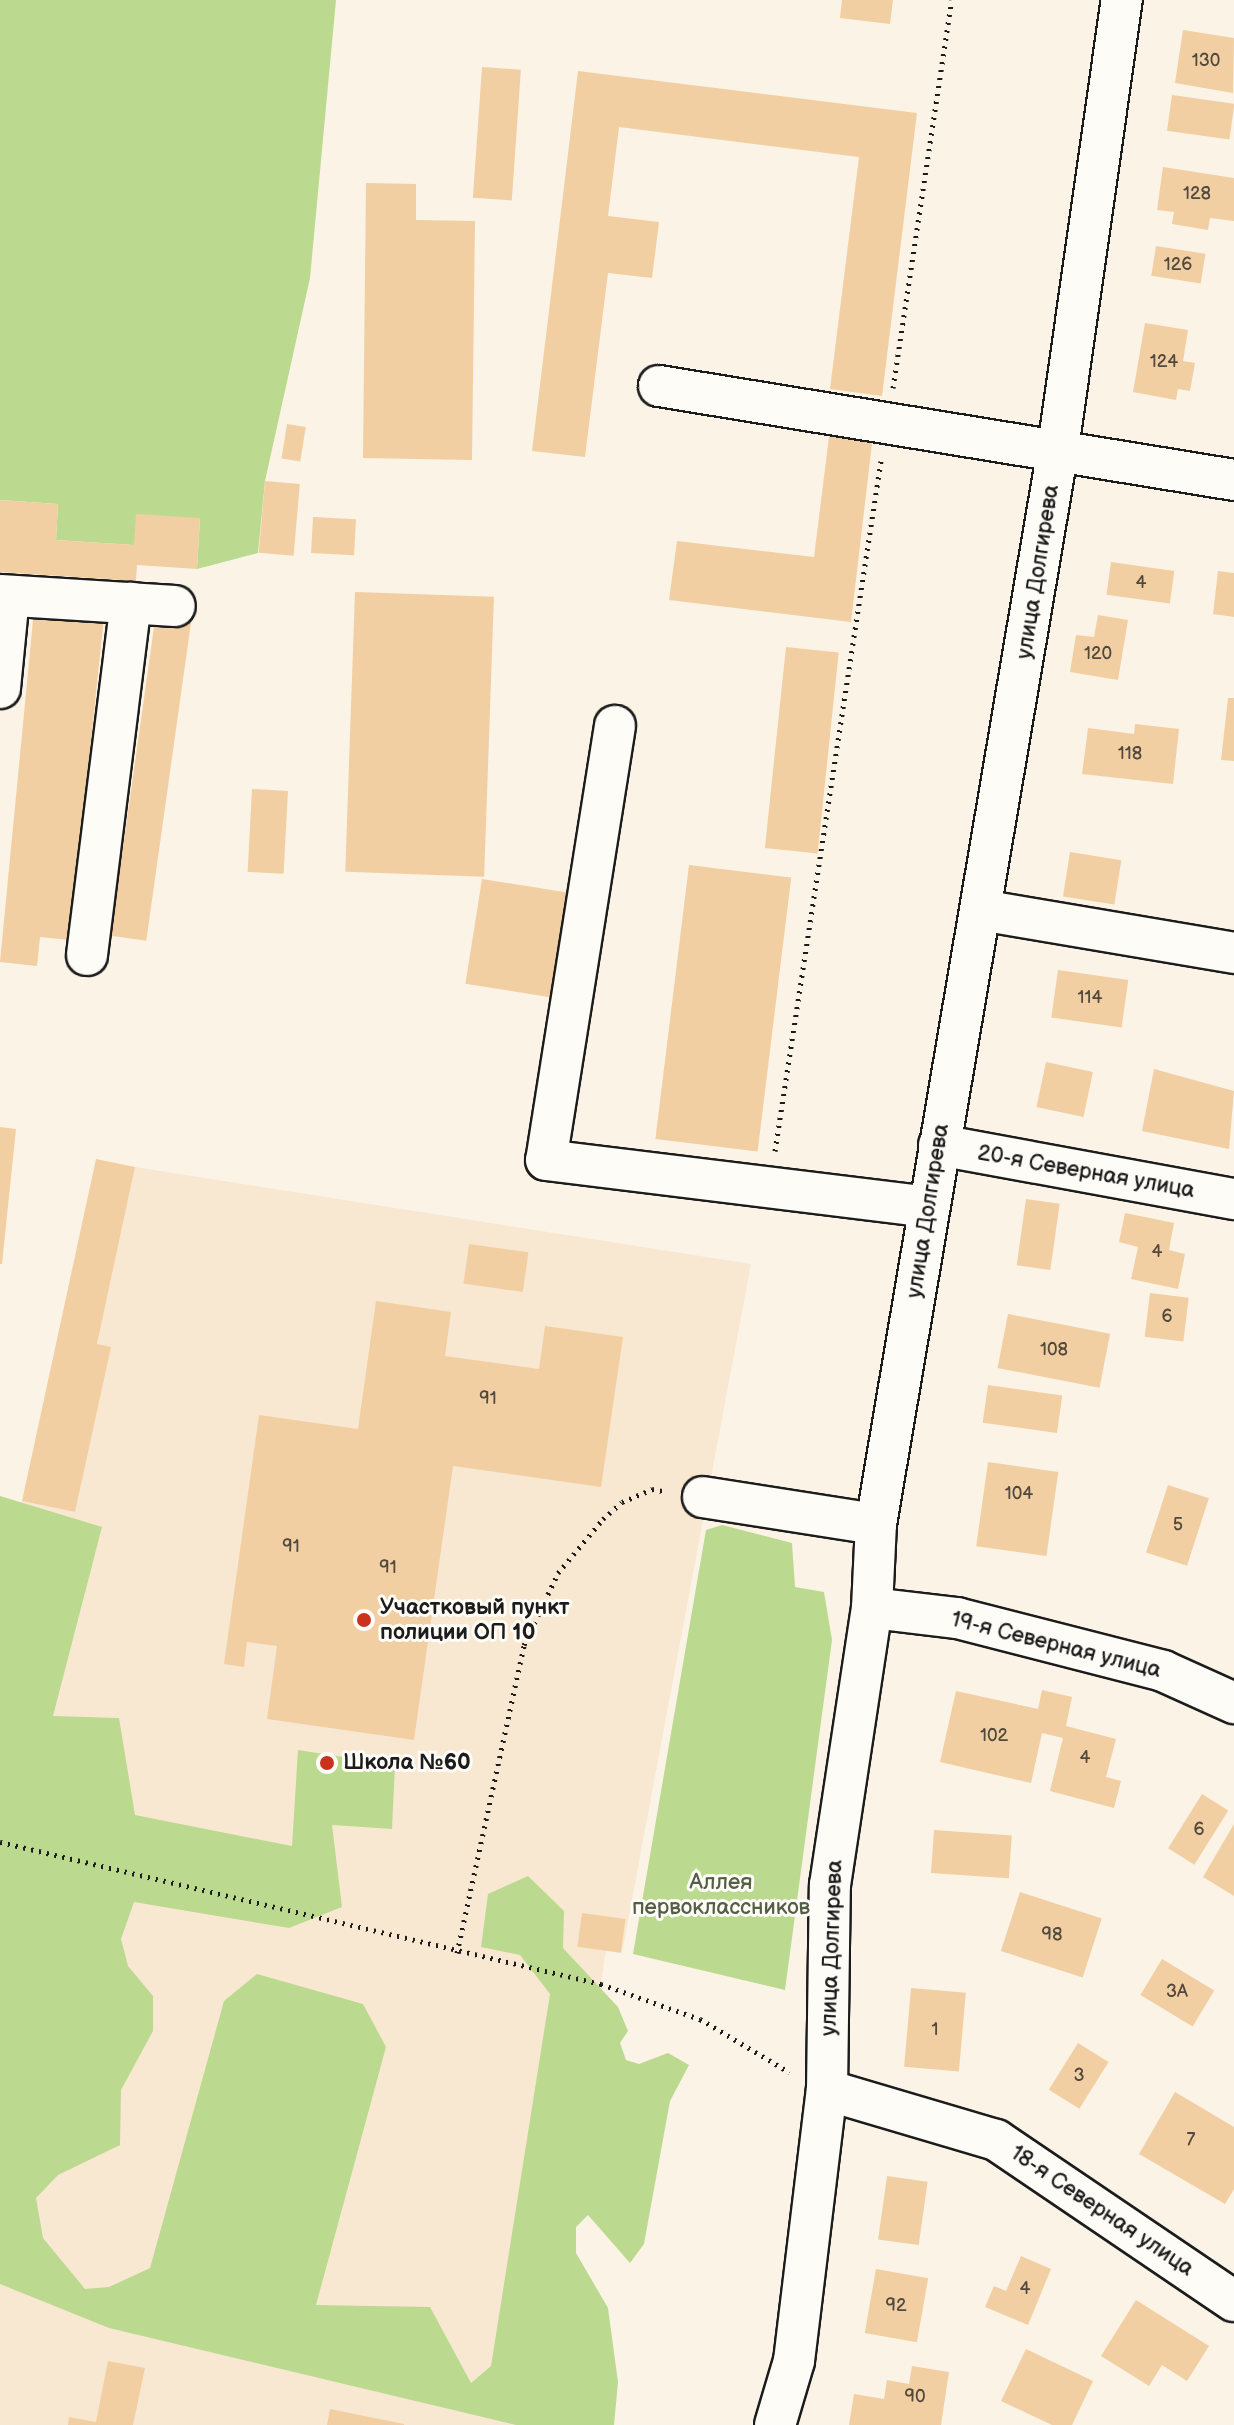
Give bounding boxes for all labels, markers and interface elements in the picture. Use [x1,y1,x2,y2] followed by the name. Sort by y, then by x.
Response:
[1192,50,1220,72] house number: 130
[1183,183,1211,205] house number: 128
[1164,254,1192,276] house number: 126
[1150,351,1178,373] house number: 124
[1011,483,1065,661] street label: улица Долгирева
[1136,572,1146,594] house number: 4
[1084,643,1112,665] house number: 120
[1118,743,1142,765] house number: 118
[1078,987,1102,1009] house number: 114
[901,1122,955,1300] street label: улица Долгирева
[975,1140,1197,1204] street label: 20-я Северная улица
[1152,1241,1162,1263] house number: 4
[1162,1306,1172,1328] house number: 6
[1040,1339,1068,1361] house number: 108
[479,1388,497,1410] house number: 91
[1005,1483,1033,1505] house number: 104
[1173,1514,1183,1536] house number: 5
[282,1536,300,1558] house number: 91
[379,1557,397,1579] house number: 91
[380,1594,570,1646] place label: Участковый пункт полиции ОП 10
[948,1606,1164,1684] street label: 19-я Северная улица
[355,1611,373,1629] marker: Участковый пункт полиции ОП 10
[980,1725,1008,1747] house number: 102
[1080,1747,1090,1769] house number: 4
[343,1750,471,1776] place label: Школа №60
[318,1754,336,1772] marker: Школа №60
[1194,1819,1204,1841] house number: 6
[816,1859,848,2037] street label: улица Долгирева
[632,1869,810,1920] park label: Аллея первоклассников
[1042,1924,1062,1946] house number: 98
[1166,1981,1188,2003] house number: 3А
[932,2019,938,2041] house number: 1
[1073,2065,1085,2087] house number: 3
[1187,2129,1195,2151] house number: 7
[1005,2140,1199,2282] street label: 18-я Северная улица
[1020,2278,1030,2300] house number: 4
[885,2295,907,2317] house number: 92
[905,2386,925,2408] house number: 90

